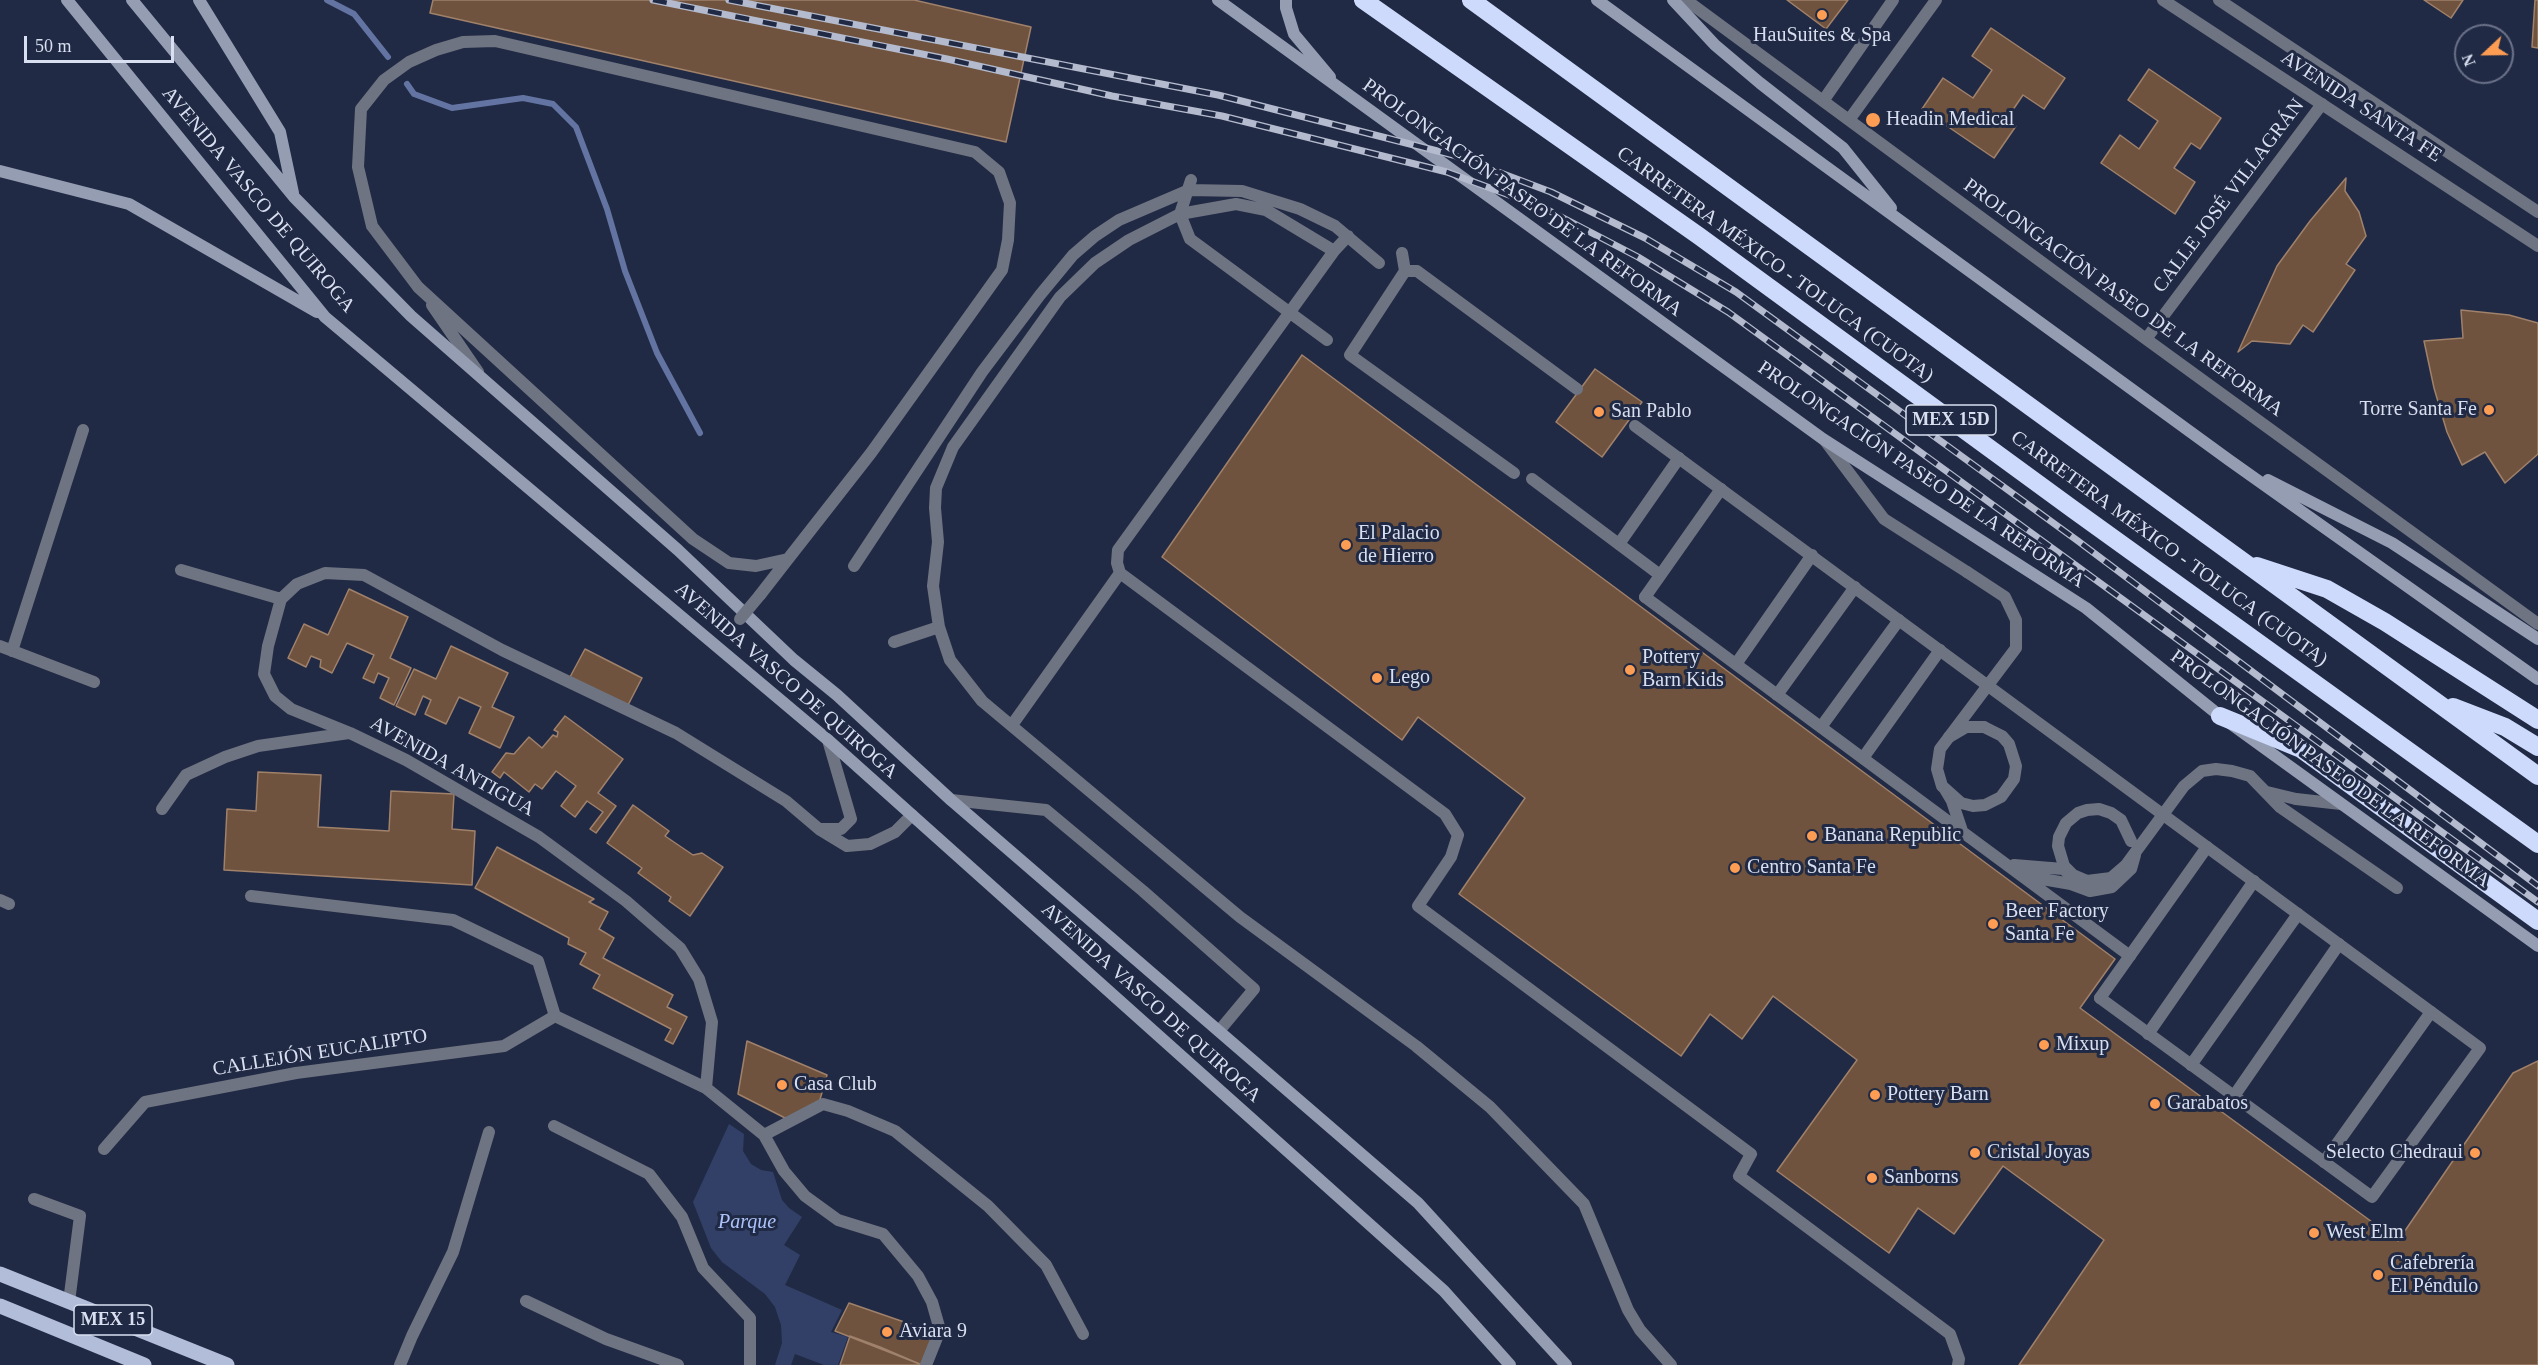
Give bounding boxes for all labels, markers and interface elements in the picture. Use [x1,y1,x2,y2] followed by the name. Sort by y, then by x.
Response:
[1815,8,1829,22] marker: HauSuites & Spa
[27,24,177,62] scale bar
[1753,24,1891,48] place label: HauSuites & Spa
[2454,24,2514,84] north arrow
[35,36,72,56] text: 50 m
[2276,46,2446,168] street label: AVENIDA SANTA FE
[2459,52,2479,69] text: N
[1357,74,1687,322] street label: PROLONGACIÓN PASEO DE LA REFORMA
[156,82,360,318] street label: AVENIDA VASCO DE QUIROGA
[2148,94,2310,298] street label: CALLE JOSÉ VILLAGRÁN
[1886,108,2014,132] place label: Headin Medical
[1864,111,1882,129] marker: Headin Medical
[1612,142,1938,388] street label: CARRETERA MÉXICO - TOLUCA (CUOTA)
[1958,174,2288,422] street label: PROLONGACIÓN PASEO DE LA REFORMA
[1753,356,2089,594] street label: PROLONGACIÓN PASEO DE LA REFORMA
[2360,398,2477,422] place label: Torre Santa Fe
[1611,400,1692,424] place label: San Pablo
[2482,403,2496,417] marker: Torre Santa Fe
[1592,405,1606,419] marker: San Pablo
[1906,405,1996,435] road number: MEX 15D
[2006,426,2332,672] street label: CARRETERA MÉXICO - TOLUCA (CUOTA)
[1358,522,1440,569] place label: El Palacio de Hierro
[1339,538,1353,552] marker: El Palacio de Hierro
[670,578,902,784] street label: AVENIDA VASCO DE QUIROGA
[2165,645,2495,893] street label: PROLONGACIÓN PASEO DE LA REFORMA
[1642,646,1724,693] place label: Pottery Barn Kids
[1623,663,1637,677] marker: Pottery Barn Kids
[1389,666,1430,690] place label: Lego
[1370,671,1384,685] marker: Lego
[365,712,539,822] street label: AVENIDA ANTIGUA
[1824,824,1961,848] place label: Banana Republic
[1805,829,1819,843] marker: Banana Republic
[1747,856,1876,880] place label: Centro Santa Fe
[1728,861,1742,875] marker: Centro Santa Fe
[1036,898,1266,1108] street label: AVENIDA VASCO DE QUIROGA
[2005,900,2109,947] place label: Beer Factory Santa Fe
[1986,917,2000,931] marker: Beer Factory Santa Fe
[211,1024,429,1082] street label: CALLEJÓN EUCALIPTO
[2056,1033,2109,1057] place label: Mixup
[2037,1038,2051,1052] marker: Mixup
[794,1073,877,1097] place label: Casa Club
[775,1078,789,1092] marker: Casa Club
[1887,1083,1989,1107] place label: Pottery Barn
[1868,1088,1882,1102] marker: Pottery Barn
[2167,1092,2248,1116] place label: Garabatos
[2148,1097,2162,1111] marker: Garabatos
[1987,1141,2090,1165] place label: Cristal Joyas
[2326,1141,2463,1165] place label: Selecto Chedraui
[1968,1146,1982,1160] marker: Cristal Joyas
[2468,1146,2482,1160] marker: Selecto Chedraui
[1884,1166,1958,1190] place label: Sanborns
[1865,1171,1879,1185] marker: Sanborns
[718,1211,776,1235] park label: Parque
[2326,1221,2404,1245] place label: West Elm
[2307,1226,2321,1240] marker: West Elm
[2390,1252,2478,1299] place label: Cafebrería El Péndulo
[2371,1268,2385,1282] marker: Cafebrería El Péndulo
[74,1305,152,1335] road number: MEX 15
[899,1320,967,1344] place label: Aviara 9
[880,1325,894,1339] marker: Aviara 9

